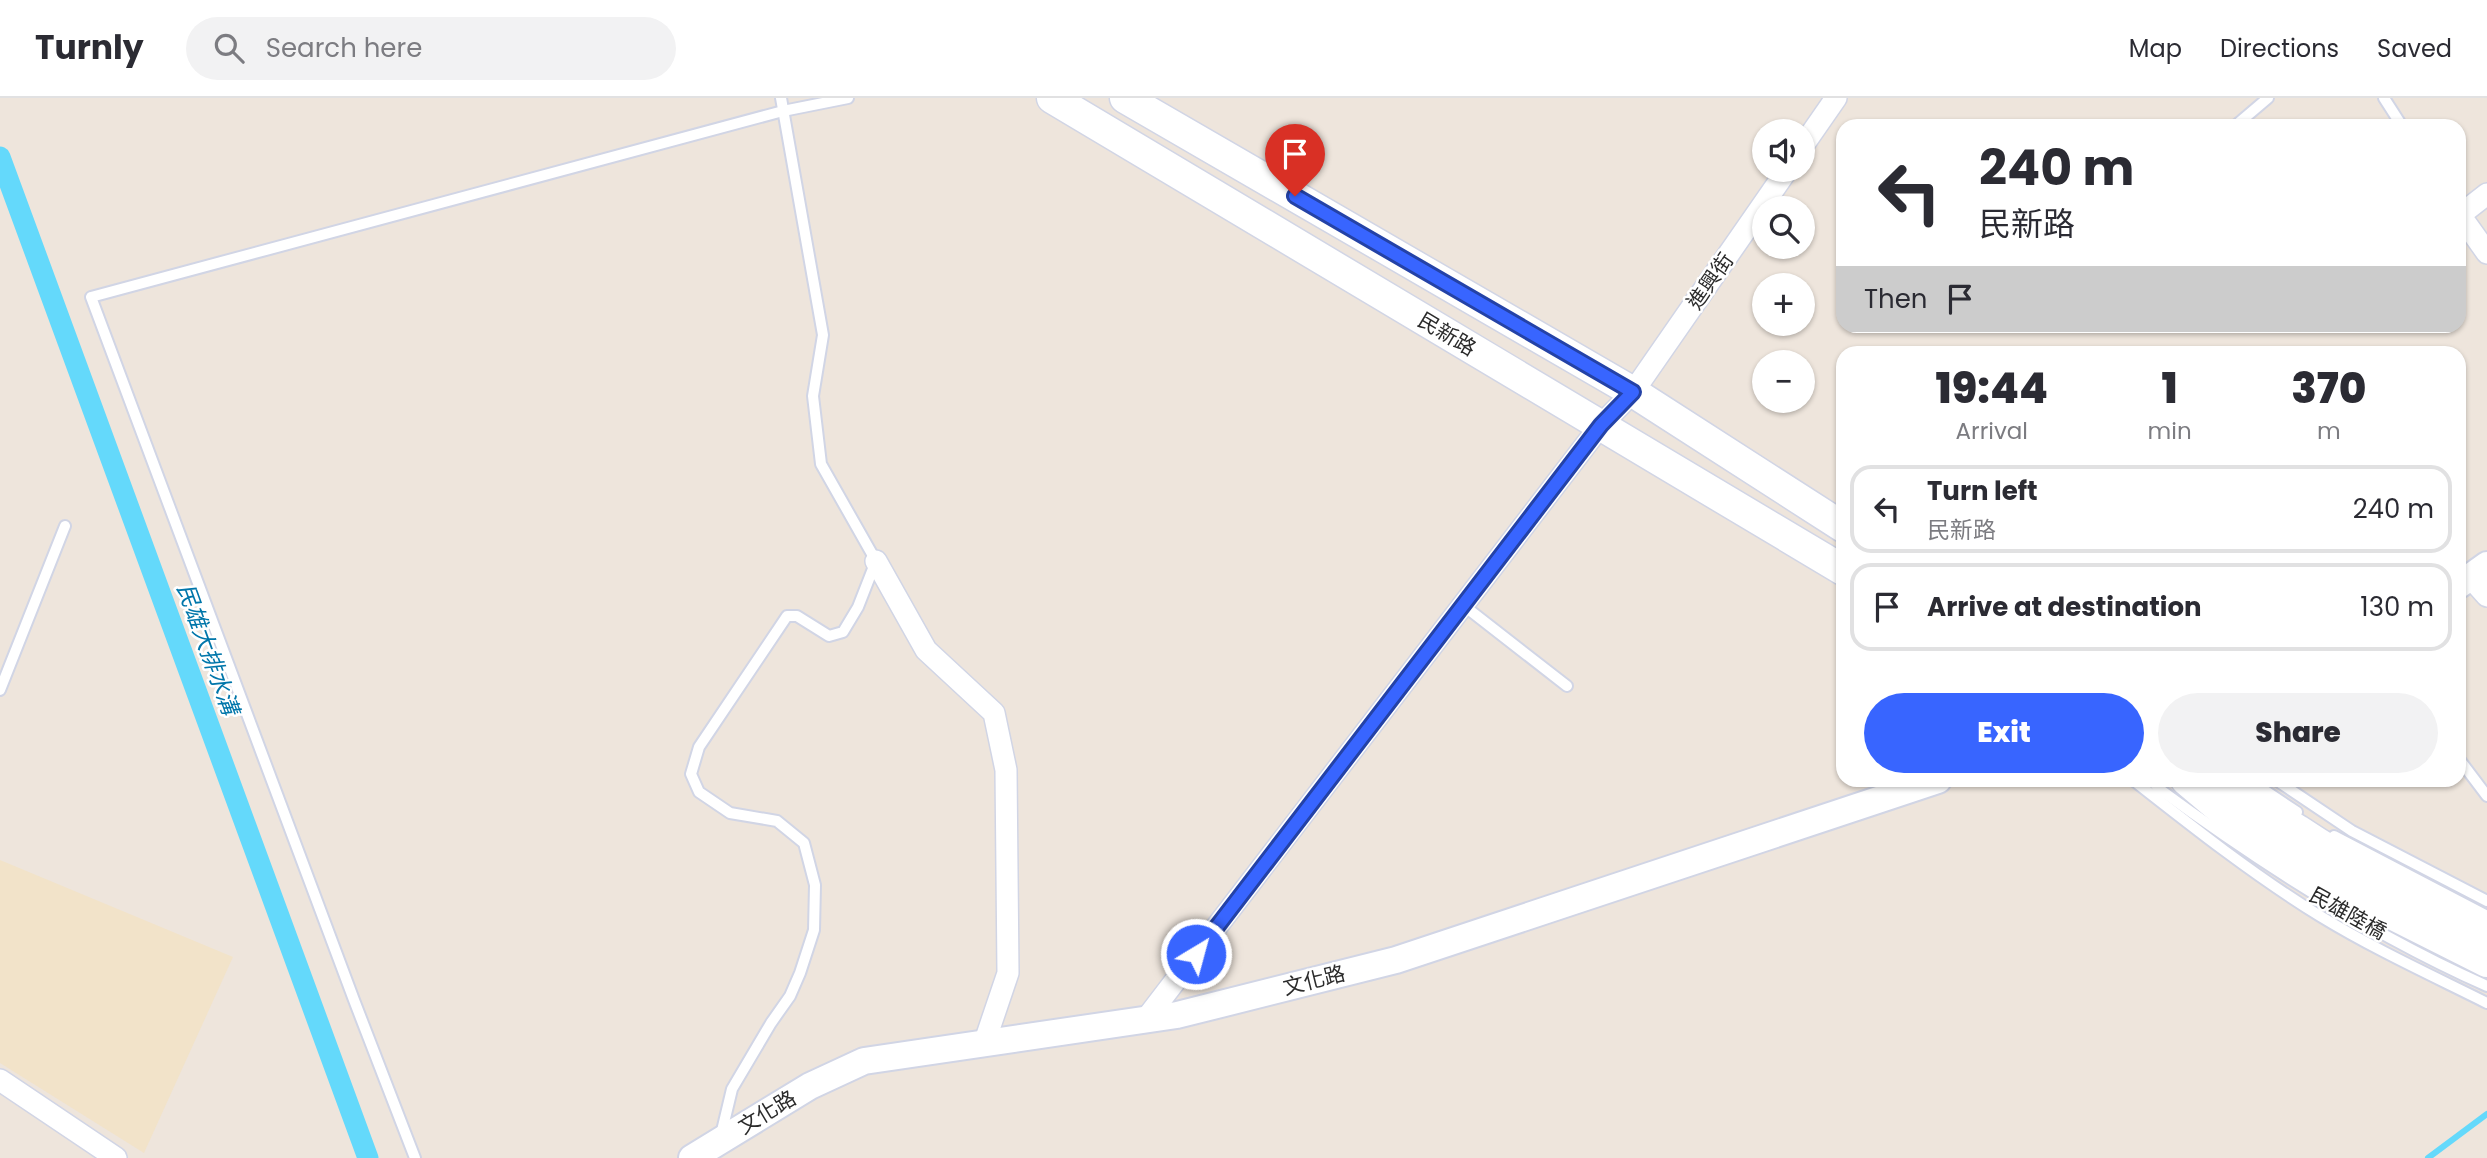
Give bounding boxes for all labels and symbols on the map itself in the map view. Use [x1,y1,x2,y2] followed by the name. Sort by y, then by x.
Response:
[1265,124,1325,196] pin
[1680,247,1740,315] street label: 進興街
[1413,305,1481,363] street label: 民新路
[169,579,248,722] water label: 民雄大排水溝
[2304,880,2392,946] street label: 民雄陸橋
[1159,917,1233,991] position arrow
[1280,958,1348,1002] street label: 文化路
[733,1083,801,1141] street label: 文化路

